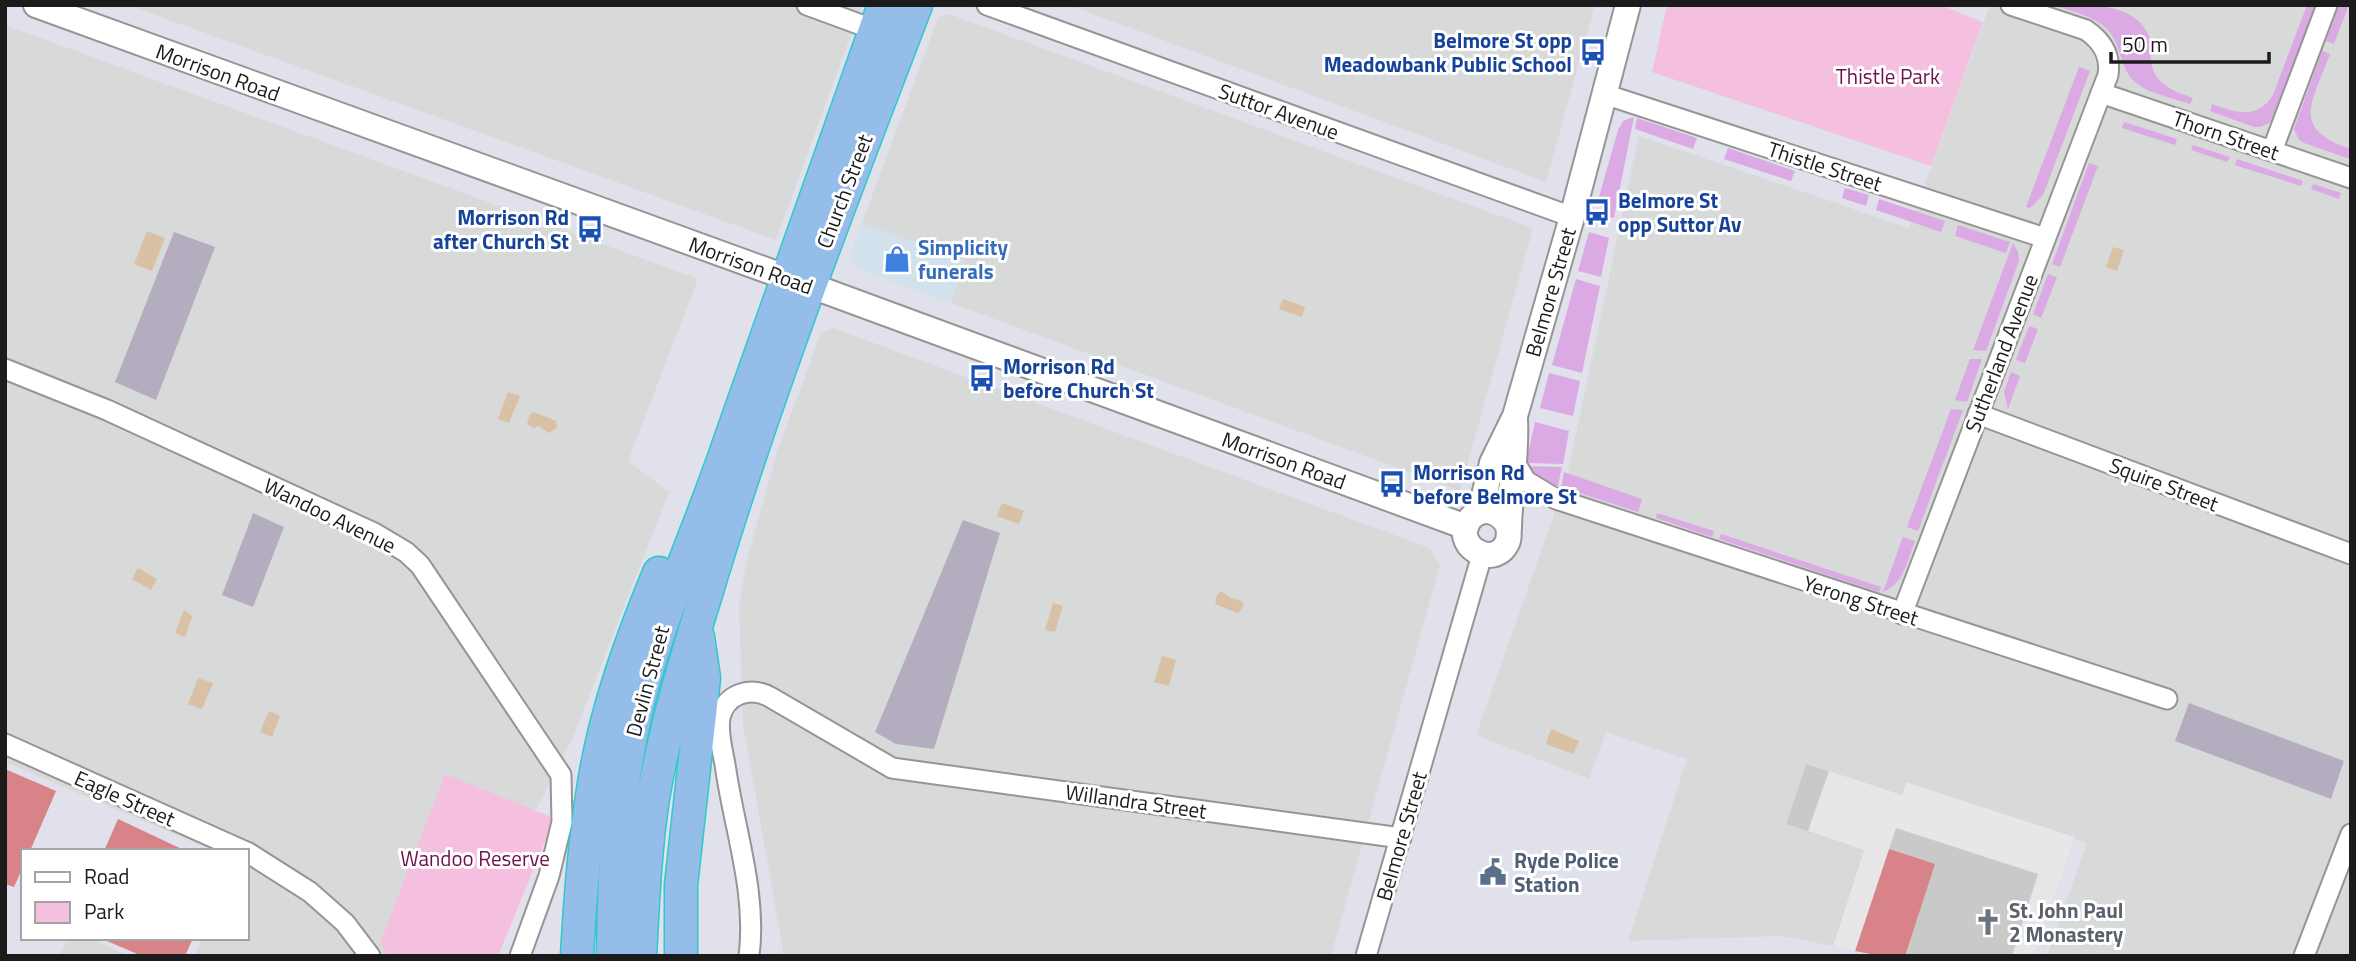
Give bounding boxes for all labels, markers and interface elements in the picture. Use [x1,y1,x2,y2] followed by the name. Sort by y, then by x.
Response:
[2111,21,2268,65] scale bar
[1324,24,1572,80] place label: Belmore St opp Meadowbank Public School
[2122,28,2168,60] text: 50 m
[151,35,285,109] street label: Morrison Road
[1578,37,1608,67] bus stop icon: Belmore St opp Meadowbank Public School
[1836,60,1940,92] park label: Thistle Park
[1214,74,1344,148] street label: Suttor Avenue
[2168,102,2284,168] street label: Thorn Street
[808,129,881,253] street label: Church Street
[1764,133,1887,200] street label: Thistle Street
[1618,184,1742,240] place label: Belmore St opp Suttor Av
[1582,197,1612,227] bus stop icon: Belmore St opp Suttor Av
[433,201,569,257] place label: Morrison Rd after Church St
[575,214,605,244] bus stop icon: Morrison Rd after Church St
[1516,223,1584,361] street label: Belmore Street
[684,228,818,302] street label: Morrison Road
[918,231,1008,287] place label: Simplicity funerals
[882,244,912,274] shop icon: Simplicity funerals
[1956,269,2046,437] street label: Sutherland Avenue
[1003,350,1154,406] place label: Morrison Rd before Church St
[967,363,997,393] bus stop icon: Morrison Rd before Church St
[1217,423,1351,497] street label: Morrison Road
[2105,449,2224,520] street label: Squire Street
[1413,456,1577,512] place label: Morrison Rd before Belmore St
[258,469,402,561] street label: Wandoo Avenue
[1377,469,1407,499] bus stop icon: Morrison Rd before Belmore St
[1799,566,1923,634] street label: Yerong Street
[617,621,677,740] street label: Devlin Street
[70,762,181,835] street label: Eagle Street
[1367,767,1435,905] street label: Belmore Street
[1063,775,1209,827] street label: Willandra Street
[400,842,550,874] park label: Wandoo Reserve
[1514,844,1619,900] place label: Ryde Police Station
[21,849,248,940] legend
[1478,857,1508,887] public building icon: Ryde Police Station
[84,860,129,892] text: Road
[2009,894,2124,950] place label: St. John Paul 2 Monastery
[84,895,124,927] text: Park
[1973,907,2003,937] church icon: St. John Paul 2 Monastery

